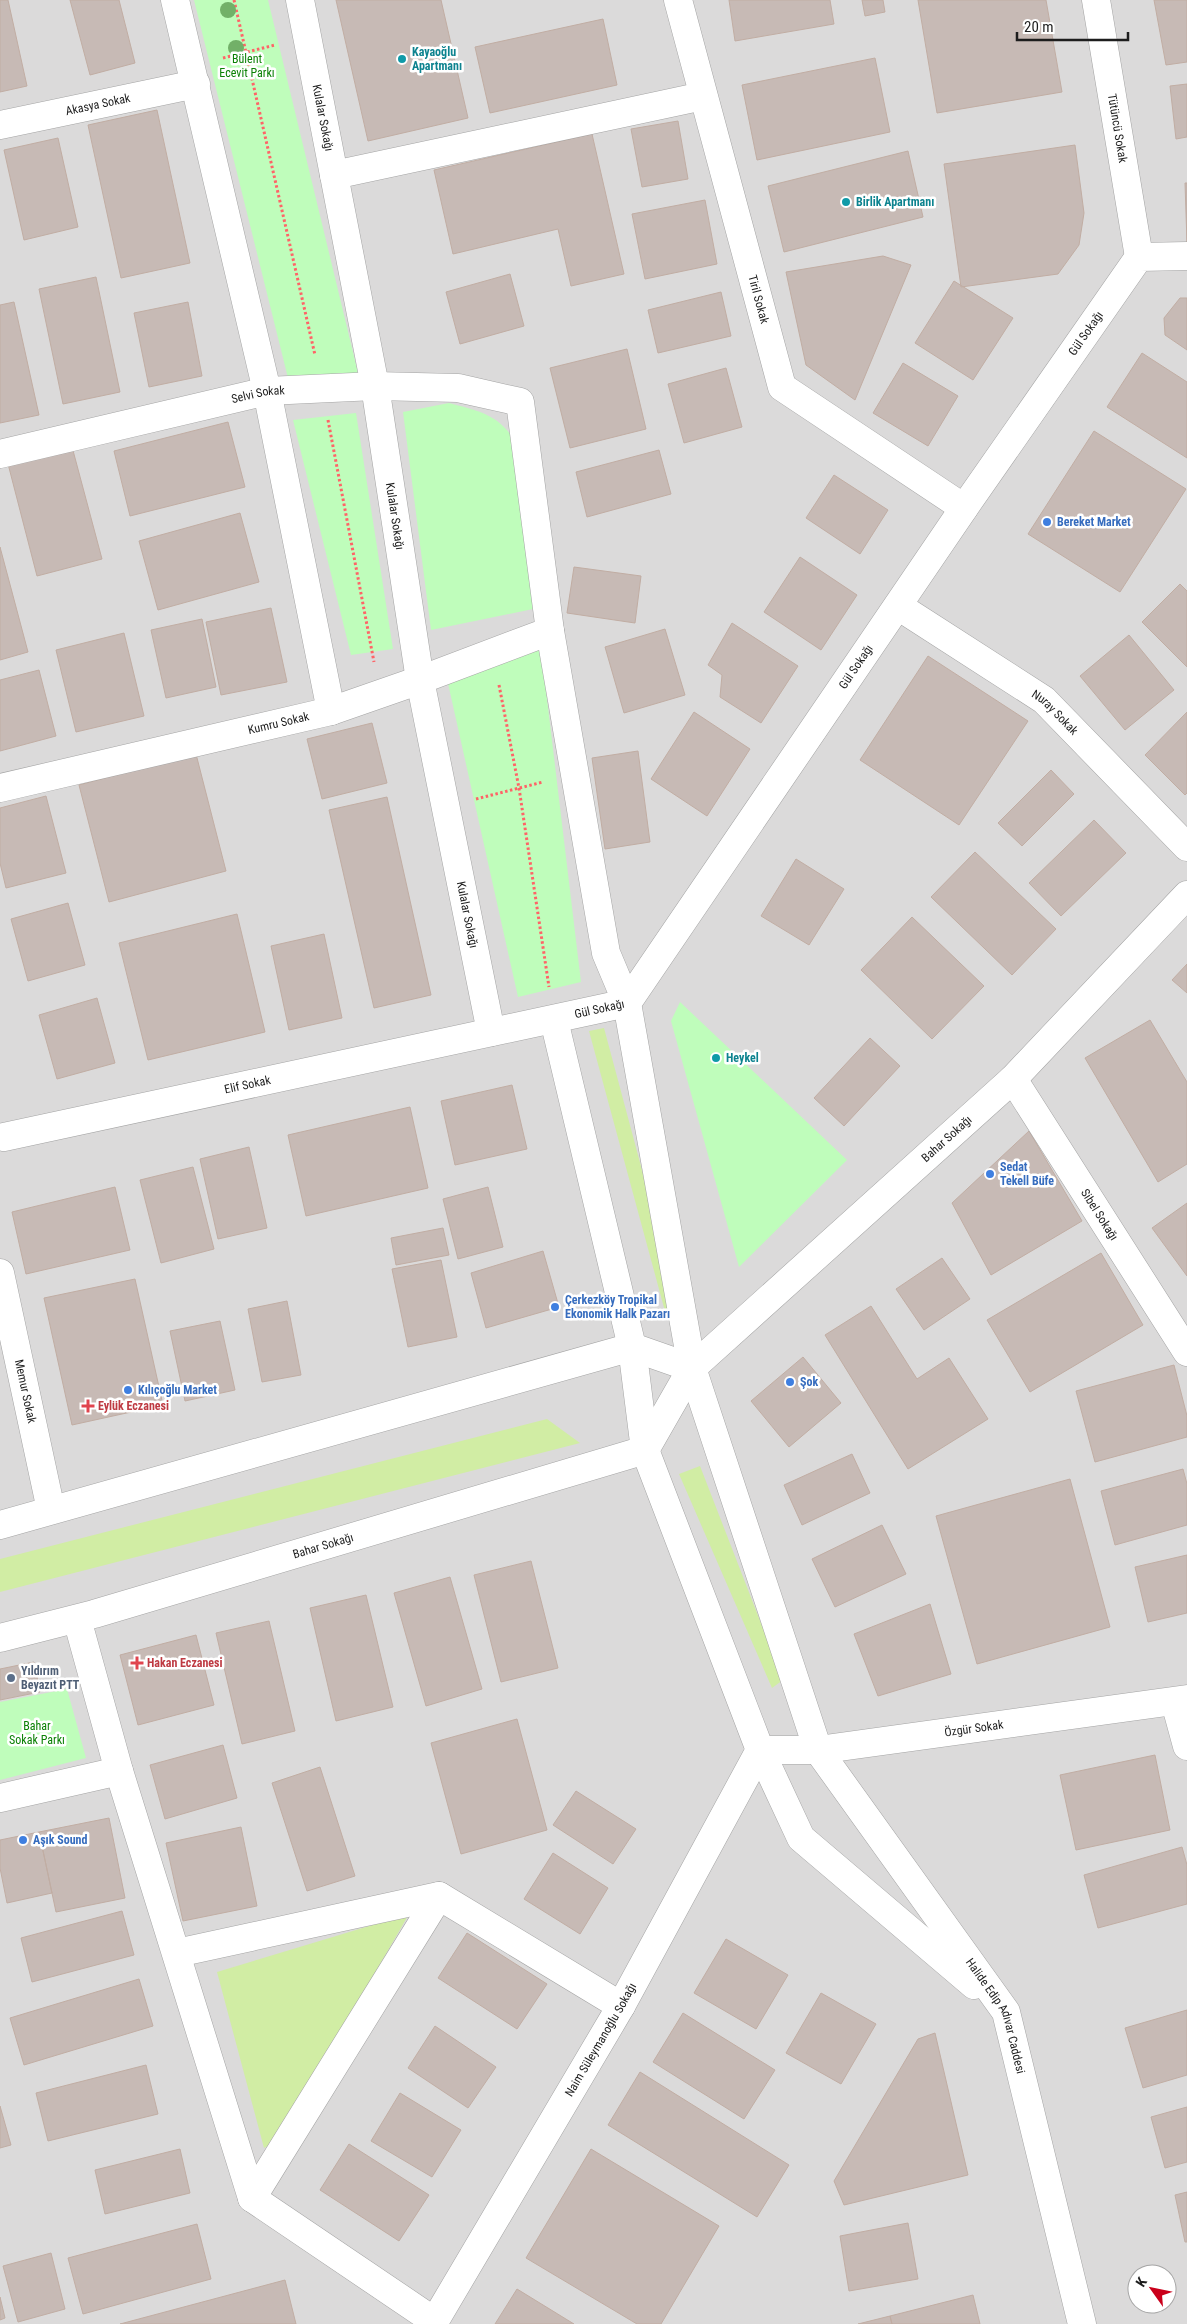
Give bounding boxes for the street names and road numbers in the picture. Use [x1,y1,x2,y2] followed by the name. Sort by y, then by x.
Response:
[310,83,336,152] street label: Kulalar Sokağı
[64,91,132,118] street label: Akasya Sokak
[1105,93,1130,164] street label: Tütüncü Sokak
[745,274,772,326] street label: Tiril Sokak
[1066,309,1106,358] street label: Gül Sokağı
[230,383,286,406] street label: Selvi Sokak
[383,482,407,551] street label: Kulalar Sokağı
[836,642,876,692] street label: Gül Sokağı
[1029,687,1081,738] street label: Nuray Sokak
[247,709,311,737] street label: Kumru Sokak
[454,880,481,949] street label: Kulalar Sokağı
[573,997,626,1021] street label: Gül Sokağı
[223,1073,272,1096] street label: Elif Sokak
[919,1113,974,1165] street label: Bahar Sokağı
[1078,1186,1121,1243] street label: Sibel Sokağı
[12,1358,39,1425] street label: Memur Sokak
[291,1530,355,1561] street label: Bahar Sokağı
[943,1717,1005,1739] street label: Özgür Sokak
[963,1956,1028,2075] street label: Halide Edip Adıvar Caddesi
[562,1981,639,2099] street label: Naim Süleymanoğlu Sokağı

